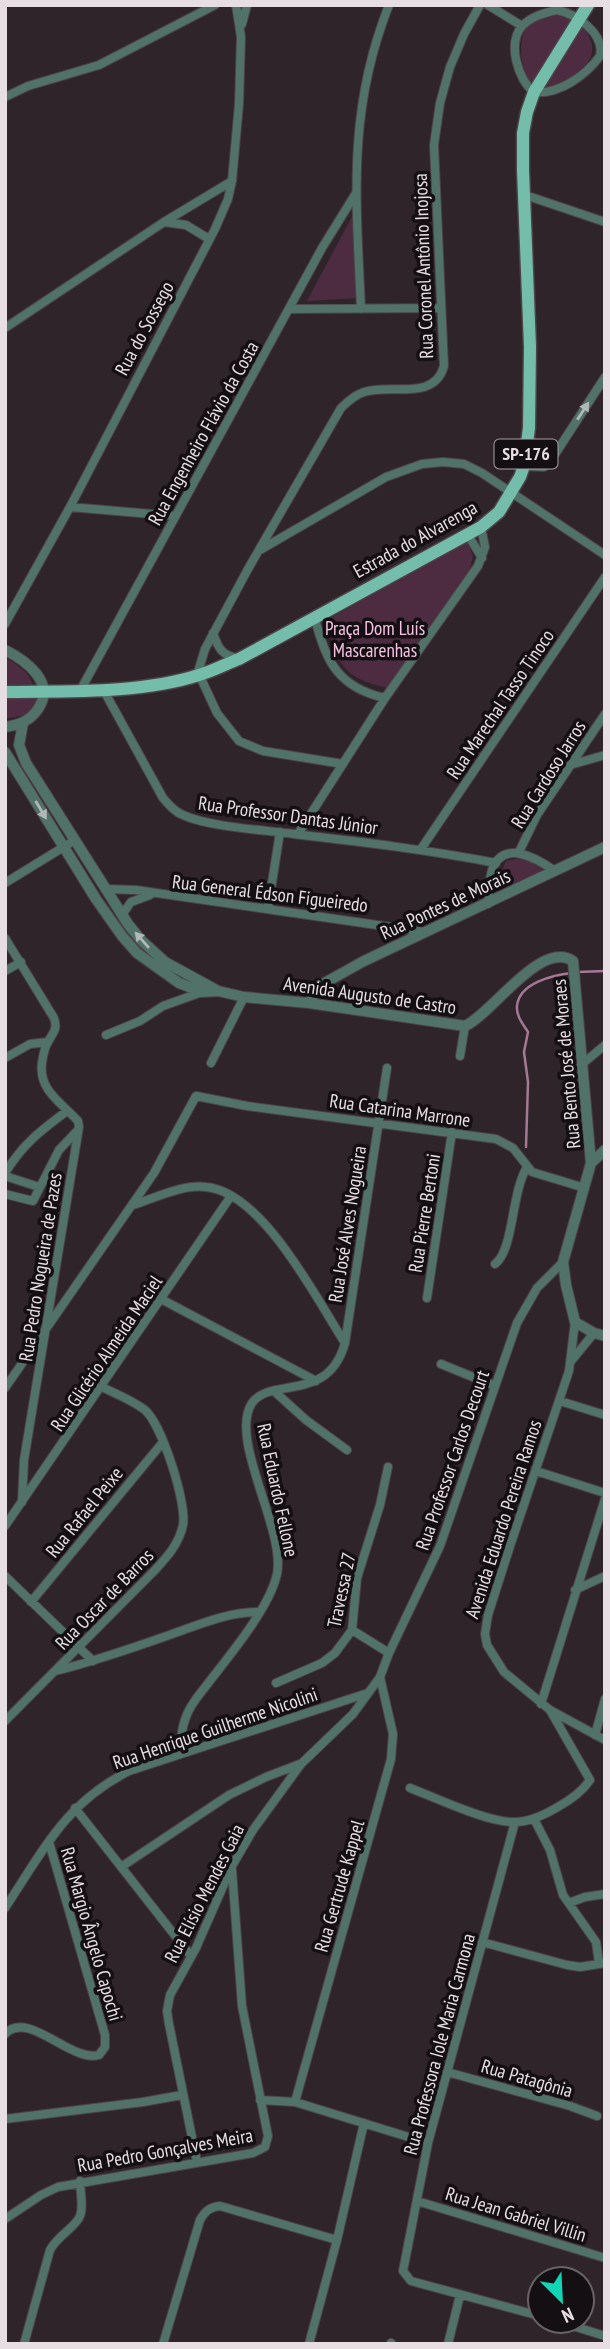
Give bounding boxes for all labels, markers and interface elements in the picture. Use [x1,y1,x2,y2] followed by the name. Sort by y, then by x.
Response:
[408,173,438,359] street label: Rua Coronel Antônio Inojosa
[109,277,179,379] street label: Rua do Sossego
[142,337,264,529] street label: Rua Engenheiro Flávio da Costa
[576,401,589,420] one-way arrow
[494,440,558,468] road number: SP-176
[349,495,481,583] street label: Estrada do Alvarenga
[325,616,425,662] park label: Praça Dom Luís Mascarenhas
[441,625,559,783] street label: Rua Marechal Tasso Tinoco
[505,716,591,832] street label: Rua Cardoso Jarros
[197,791,380,840] street label: Rua Professor Dantas Júnior
[35,800,48,819] one-way arrow
[376,863,514,945] street label: Rua Pontes de Morais
[171,869,369,917] street label: Rua General Édson Figueiredo
[134,931,150,949] one-way arrow
[282,971,458,1019] street label: Avenida Augusto de Castro
[547,978,585,1150] street label: Rua Bento José de Moraes
[328,1088,472,1132] street label: Rua Catarina Marrone
[323,1144,371,1304] street label: Rua José Alves Nogueira
[403,1152,445,1274] street label: Rua Pierre Bertoni
[13,1171,67,1363] street label: Rua Pedro Nogueira de Pazes
[45,1270,167,1435] street label: Rua Glicério Almeida Maciel
[410,1366,494,1553] street label: Rua Professor Carlos Decourt
[460,1417,546,1621] street label: Avenida Eduardo Pereira Ramos
[252,1421,304,1559] street label: Rua Eduardo Fellone
[40,1462,128,1562] street label: Rua Rafael Peixe
[50,1543,158,1655] street label: Rua Oscar de Barros
[321,1550,361,1630] street label: Travessa 27
[110,1682,320,1774] street label: Rua Henrique Guilherme Nicolini
[309,1817,369,1955] street label: Rua Gertrude Kappel
[159,1820,249,1966] street label: Rua Elísio Mendes Gaia
[56,1844,128,2024] street label: Rua Margio Ângelo Capochi
[398,1931,480,2157] street label: Rua Professora Iole Maria Carmona
[479,2054,575,2102] street label: Rua Patagônia
[75,2123,255,2177] street label: Rua Pedro Gonçalves Meira
[443,2181,589,2247] street label: Rua Jean Gabriel Villin
[526,2265,596,2335] north arrow
[558,2302,577,2329] text: N

